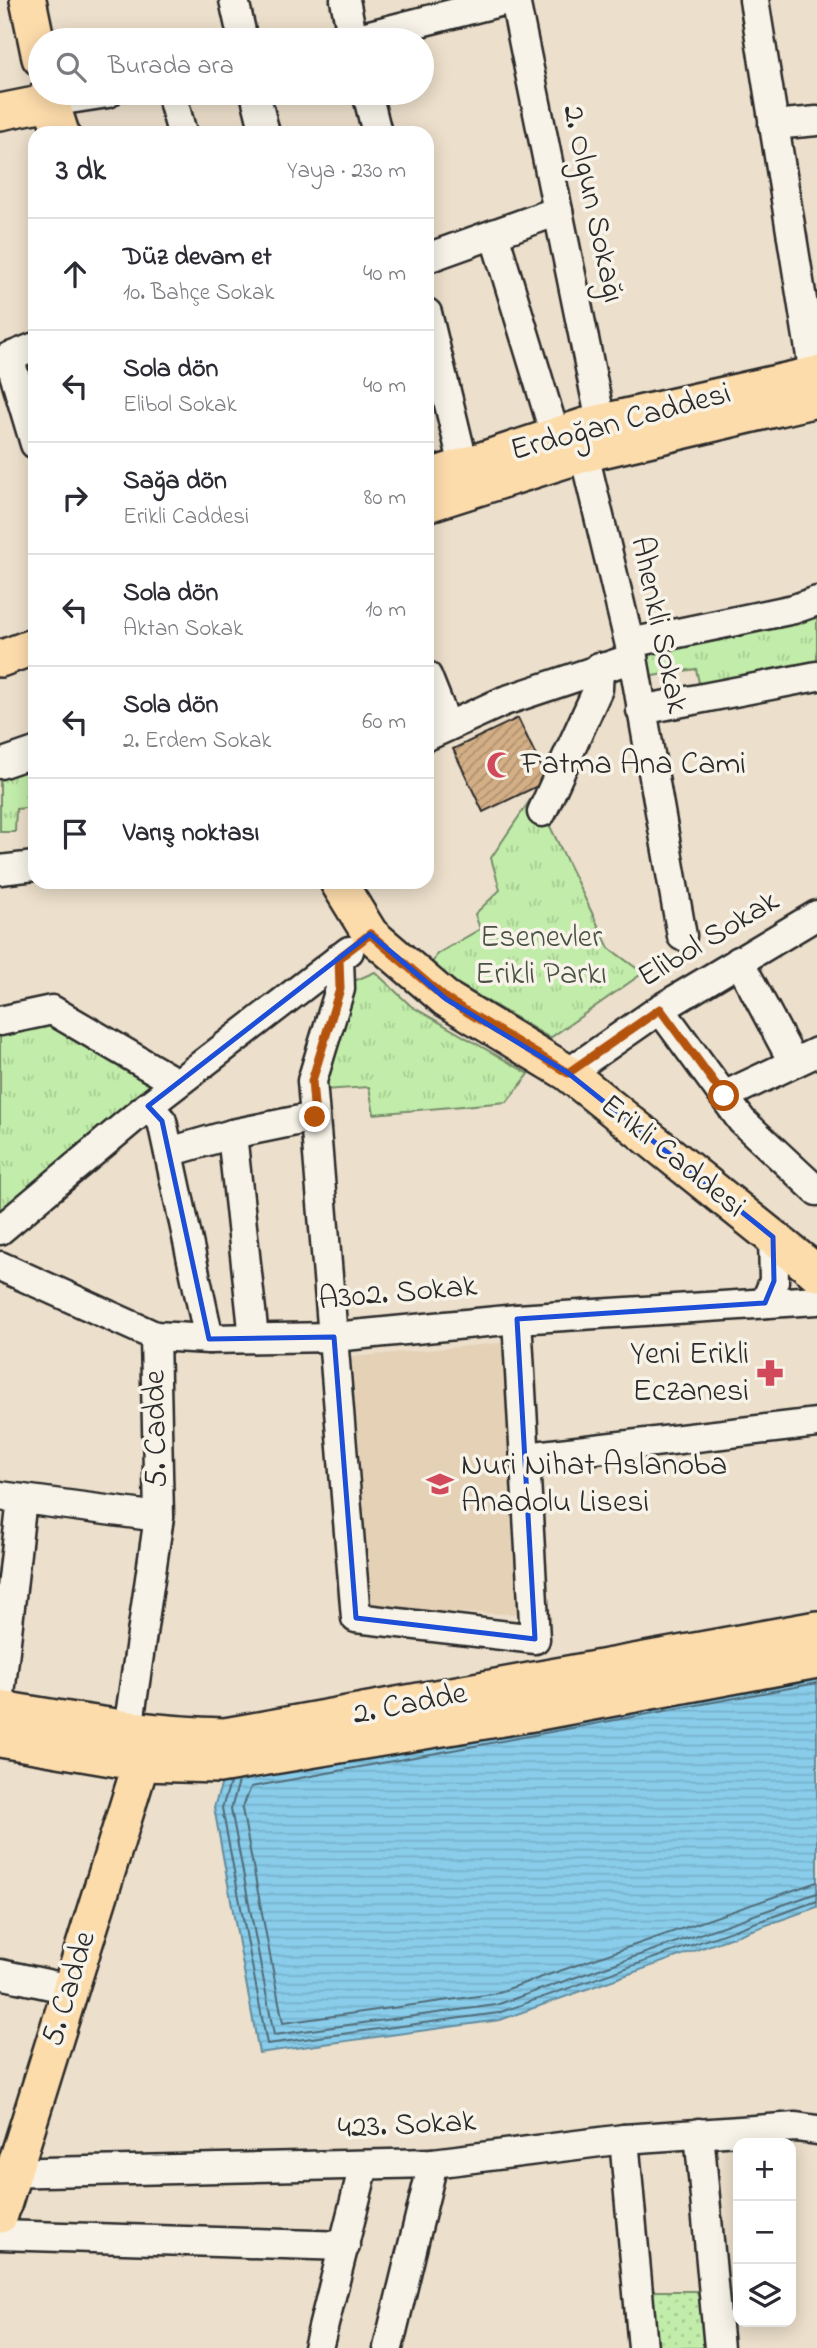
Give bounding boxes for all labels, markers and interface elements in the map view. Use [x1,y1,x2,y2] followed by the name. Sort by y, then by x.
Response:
[28,28,434,105] search box
[52,48,90,86] icon: search
[108,48,234,86] text: Burada ara
[547,101,636,307] street label: 2. Olgun Sokağı
[56,150,106,194] text: 3 dk
[287,155,406,188] text: Yaya · 230 m
[123,239,272,277] text: Düz devam et
[56,255,94,293] icon: ahead
[363,258,406,291] text: 40 m
[123,277,274,310] text: 10. Bahçe Sokak
[123,351,218,389] text: Sola dön
[56,367,94,405] icon: left
[363,370,406,403] text: 40 m
[505,371,737,476] street label: Erdoğan Caddesi
[123,389,237,422] text: Elibol Sokak
[123,463,227,501] text: Sağa dön
[56,479,94,517] icon: right
[364,482,406,515] text: 80 m
[123,501,249,534] text: Erikli Caddesi
[616,532,700,719] street label: Ahenkli Sokak
[123,575,218,613] text: Sola dön
[56,591,94,629] icon: left
[365,594,406,627] text: 10 m
[123,613,243,646] text: Aktan Sokak
[123,687,218,725] text: Sola dön
[56,703,94,741] icon: left
[362,706,406,739] text: 60 m
[123,725,271,758] text: 2. Erdem Sokak
[520,742,746,789] place label: Fatma Ana Cami
[485,750,515,780] mosque icon: Fatma Ana Cami
[56,815,94,853] icon: arrive
[123,815,259,853] text: Varış noktası
[629,879,790,1001] street label: Elibol Sokak
[475,915,607,999] park label: Esenevler Erikli Parkı
[708,1080,739,1111] route start
[589,1084,755,1230] street label: Erikli Caddesi
[299,1101,330,1132] route end
[317,1264,480,1324] street label: A302. Sokak
[630,1332,749,1416] place label: Yeni Erikli Eczanesi
[755,1358,785,1388] pharmacy icon: Yeni Erikli Eczanesi
[132,1369,182,1488] street label: 5. Cadde
[461,1443,727,1527] place label: Nuri Nihat Aslanoba Anadolu Lisesi
[425,1469,455,1499] school or university icon: Nuri Nihat Aslanoba Anadolu Lisesi
[349,1671,472,1739] street label: 2. Cadde
[30,1925,110,2052] street label: 5. Cadde
[337,2099,478,2153] street label: 423. Sokak
[733,2138,796,2327] map controls
[733,2138,796,2201] button: +
[733,2201,796,2264] button: −
[733,2264,796,2327] button: layers

